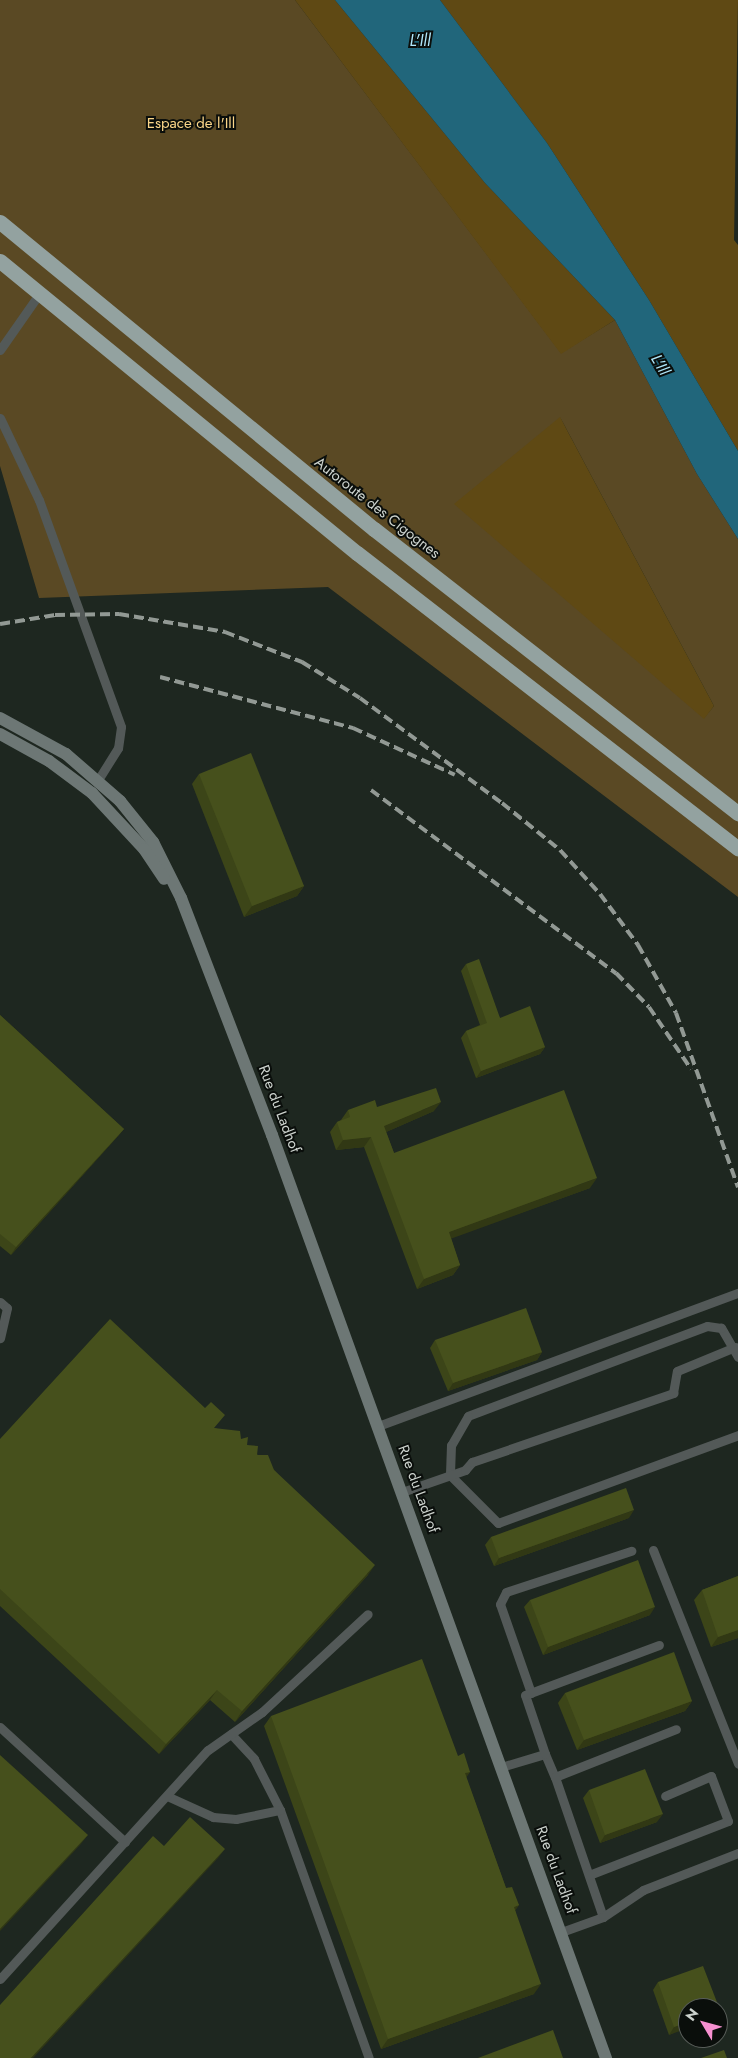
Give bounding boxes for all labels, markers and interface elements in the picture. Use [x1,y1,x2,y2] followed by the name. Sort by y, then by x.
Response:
[410,31,430,51] water label: L'Ill
[147,115,235,133] park label: Espace de l'Ill
[646,351,674,379] water label: L'Ill
[311,454,443,562] street label: Autoroute des Cigognes
[254,1063,304,1155] street label: Rue du Ladhof
[394,1443,442,1535] street label: Rue du Ladhof
[532,1824,580,1916] street label: Rue du Ladhof
[678,1998,728,2048] north arrow
[680,2004,703,2025] text: N

